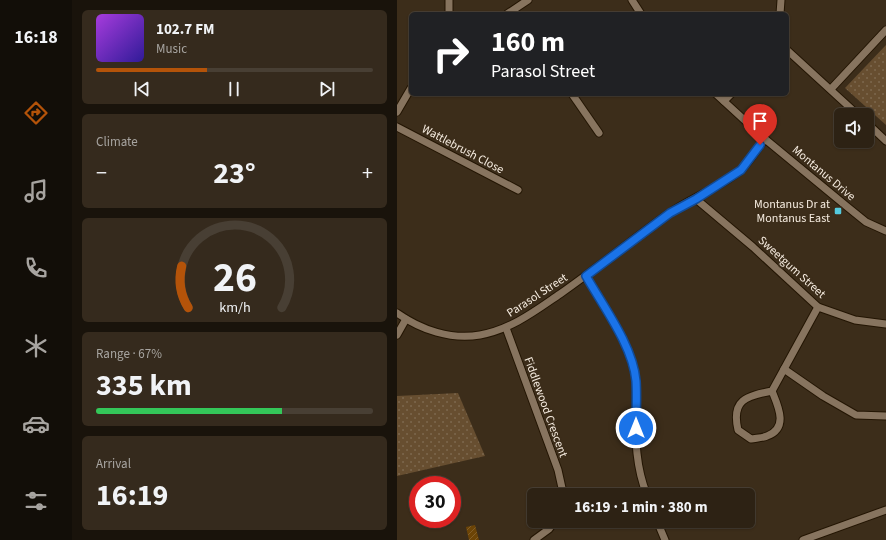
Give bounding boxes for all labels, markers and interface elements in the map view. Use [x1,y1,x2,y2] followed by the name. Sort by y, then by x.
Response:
[156,19,214,40] text: 102.7 FM
[491,22,565,62] text: 160 m
[14,25,58,50] text: 16:18
[425,28,477,80] icon: right
[156,40,187,58] text: Music
[491,59,595,84] text: Parasol Street
[131,78,153,100] icon: previous
[223,78,245,100] icon: pause
[316,78,338,100] icon: next
[22,99,50,127] icon: directions
[743,104,777,145] pin
[834,108,874,148] map controls
[834,108,874,148] button: sound
[749,110,771,132] icon: arrive
[419,121,507,178] street label: Wattlebrush Close
[96,133,138,151] text: Climate
[788,142,859,205] street label: Montanus Drive
[213,152,256,195] text: 23°
[96,157,107,189] text: −
[362,157,373,189] text: +
[22,177,50,205] icon: music
[754,196,830,227] place label: Montanus Dr at Montanus East
[833,206,843,216] marker: Montanus Dr at Montanus East
[754,232,829,302] street label: Sweetgum Street
[213,248,256,308] text: 26
[22,254,50,282] icon: phone
[504,269,571,321] street label: Parasol Street
[219,297,250,318] text: km/h
[22,332,50,360] icon: climate
[96,345,162,363] text: Range · 67%
[519,355,572,460] street label: Fiddlewood Crescent
[96,364,192,407] text: 335 km
[615,407,657,449] position arrow
[22,410,50,438] icon: car
[96,455,131,473] text: Arrival
[96,474,168,517] text: 16:19
[409,476,461,528] speed limit sign: 30
[22,487,50,515] icon: filters
[574,497,708,518] text: 16:19 · 1 min · 380 m

